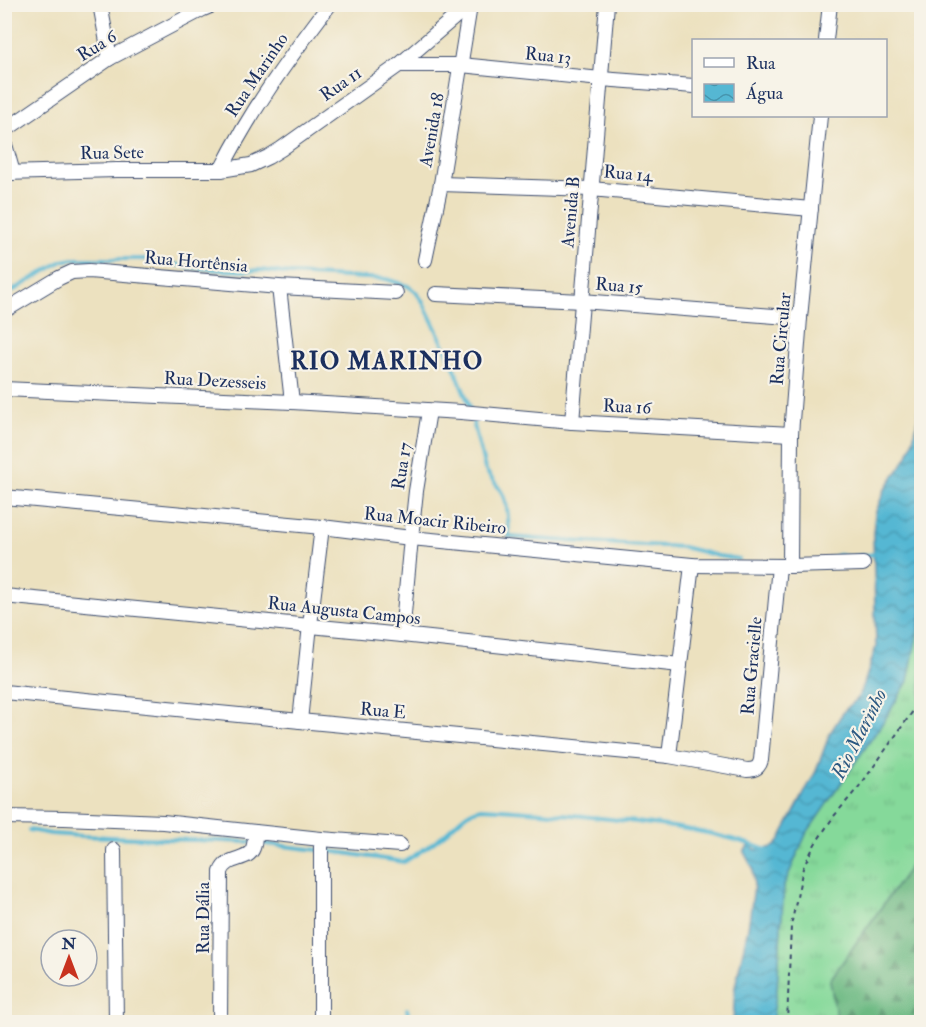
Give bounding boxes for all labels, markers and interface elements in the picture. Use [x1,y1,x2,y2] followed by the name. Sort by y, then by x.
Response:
[73,25,122,67] street label: Rua 6
[220,28,294,122] street label: Rua Marinho
[692,39,887,117] legend
[524,42,572,70] street label: Rua 13
[746,52,776,75] text: Rua
[316,61,366,107] street label: Rua 11
[745,82,784,105] text: Água
[414,91,450,170] street label: Avenida 18
[80,141,145,165] street label: Rua Sete
[602,160,655,188] street label: Rua 14
[556,175,586,250] street label: Avenida B
[143,246,249,278] street label: Rua Hortênsia
[594,272,644,300] street label: Rua 15
[765,291,797,386] street label: Rua Circular
[290,346,484,377] district label: RIO MARINHO
[163,367,267,395] street label: Rua Dezesseis
[602,394,653,420] street label: Rua 16
[387,441,417,491] street label: Rua 17
[363,502,508,540] street label: Rua Moacir Ribeiro
[266,592,422,630] street label: Rua Augusta Campos
[736,615,768,716] street label: Rua Gracielle
[825,685,892,784] water label: Rio Marinho
[359,698,407,724] street label: Rua E
[192,881,215,954] street label: Rua Dália
[39,928,99,988] north arrow
[61,934,77,954] text: N

